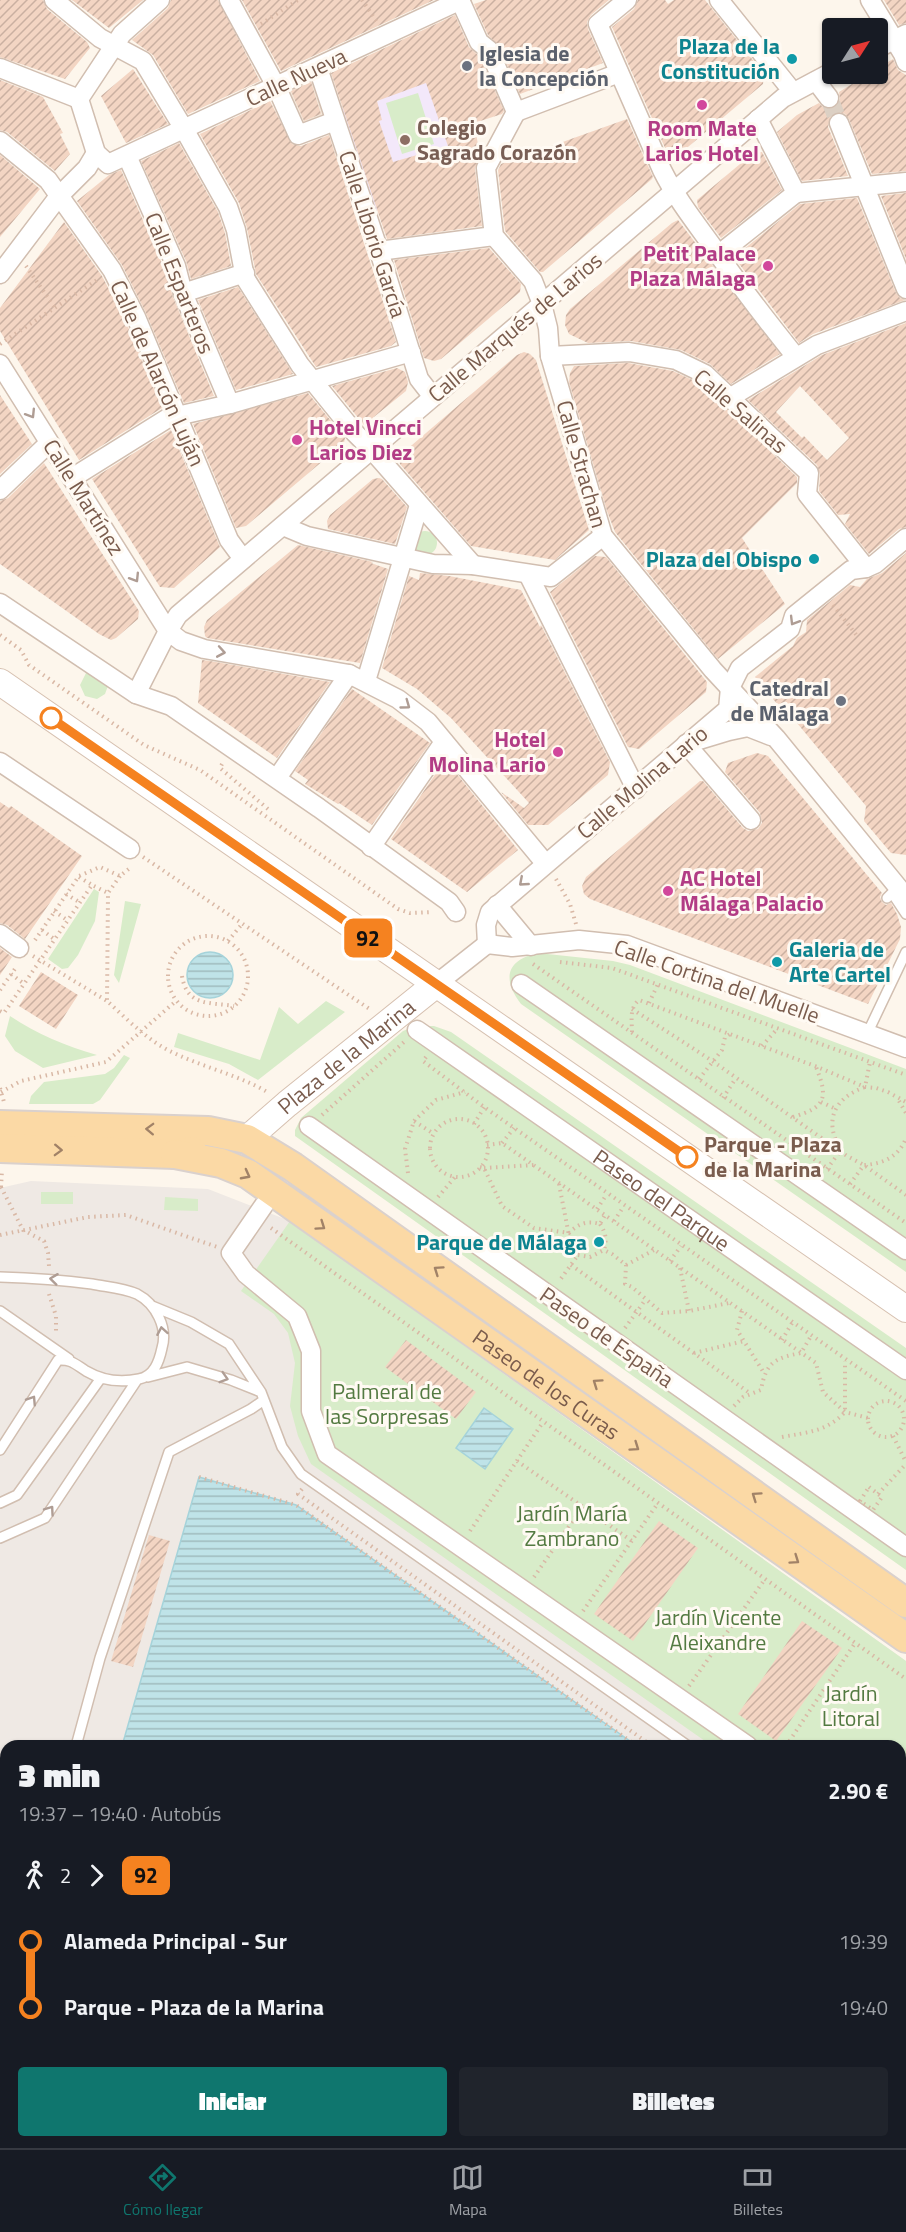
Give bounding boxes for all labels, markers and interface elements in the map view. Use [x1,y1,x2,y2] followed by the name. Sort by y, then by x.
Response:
[822,18,888,84] north arrow
[822,18,888,84] map controls
[661,29,780,88] place label: Plaza de la Constitución
[479,36,609,95] place label: Iglesia de la Concepción
[240,39,352,115] street label: Calle Nueva
[785,52,799,66] marker: Plaza de la Constitución
[460,59,474,73] marker: Iglesia de la Concepción
[695,98,709,112] marker: Room Mate Larios Hotel
[417,110,577,169] place label: Colegio Sagrado Corazón
[645,111,759,170] place label: Room Mate Larios Hotel
[398,133,412,147] marker: Colegio Sagrado Corazón
[330,146,416,322] street label: Calle Liborio García
[136,207,224,359] street label: Calle Esparteros
[629,236,756,295] place label: Petit Palace Plaza Málaga
[420,244,610,410] street label: Calle Marqués de Larios
[761,259,775,273] marker: Petit Palace Plaza Málaga
[102,274,214,472] street label: Calle de Alarcón Luján
[686,360,796,462] street label: Calle Salinas
[548,396,616,532] street label: Calle Strachan
[23,408,35,418] one-way arrow
[309,410,422,469] place label: Hotel Vincci Larios Diez
[35,432,133,562] street label: Calle Martínez
[290,433,304,447] marker: Hotel Vincci Larios Diez
[646,542,802,576] place label: Plaza del Obispo
[807,552,821,566] marker: Plaza del Obispo
[128,571,139,582] one-way arrow
[790,615,801,625] one-way arrow
[216,645,226,658] one-way arrow
[731,671,829,730] place label: Catedral de Málaga
[834,694,848,708] marker: Catedral de Málaga
[399,698,410,709] one-way arrow
[40,707,62,729] unlabelled marker
[569,717,715,847] street label: Calle Molina Lario
[428,722,546,781] place label: Hotel Molina Lario
[551,745,565,759] marker: Hotel Molina Lario
[680,861,824,920] place label: AC Hotel Málaga Palacio
[519,875,530,886] one-way arrow
[661,884,675,898] marker: AC Hotel Málaga Palacio
[341,918,395,958] line badge: 92
[356,922,380,954] text: 92
[610,930,824,1032] street label: Calle Cortina del Muelle
[789,932,891,991] place label: Galeria de Arte Cartel
[770,955,784,969] marker: Galeria de Arte Cartel
[269,990,422,1122] street label: Plaza de la Marina
[145,1123,154,1136] one-way arrow
[704,1127,842,1186] place label: Parque - Plaza de la Marina
[586,1140,737,1260] street label: Paseo del Parque
[54,1144,63,1156] one-way arrow
[676,1146,698,1168] marker: Parque - Plaza de la Marina
[240,1168,250,1179] one-way arrow
[315,1219,326,1230] one-way arrow
[416,1225,587,1259] place label: Parque de Málaga
[592,1235,606,1249] marker: Parque de Málaga
[433,1266,444,1277] one-way arrow
[49,1273,59,1286] one-way arrow
[533,1278,681,1396] street label: Paseo de España
[466,1320,627,1448] street label: Paseo de los Curas
[157,1327,169,1336] one-way arrow
[218,1371,229,1383] one-way arrow
[325,1374,449,1433] park label: Palmeral de las Sorpresas
[592,1379,603,1390] one-way arrow
[24,1396,35,1407] one-way arrow
[629,1440,640,1451] one-way arrow
[751,1492,762,1503] one-way arrow
[517,1496,627,1555] park label: Jardín María Zambrano
[43,1506,54,1517] one-way arrow
[788,1553,799,1564] one-way arrow
[655,1600,781,1659] park label: Jardín Vicente Aleixandre
[822,1676,880,1735] park label: Jardín Litoral
[18,1750,100,1800] text: 3 min
[828,1774,888,1808] text: 2.90 €
[18,1798,221,1829] text: 19:37 – 19:40 · Autobús
[18,1859,51,1892] icon: walk
[80,1859,113,1892] icon: forward
[134,1859,158,1891] text: 92
[60,1860,71,1891] text: 2
[64,1924,287,1958] text: Alameda Principal - Sur
[839,1926,888,1957] text: 19:39
[64,1990,324,2024] text: Parque - Plaza de la Marina
[839,1992,888,2023] text: 19:40
[18,2067,447,2136] button: Iniciar
[459,2067,888,2136] button: Billetes
[123,2161,203,2221] tab: Cómo llegar
[449,2161,487,2221] tab: Mapa
[733,2161,783,2221] tab: Billetes

